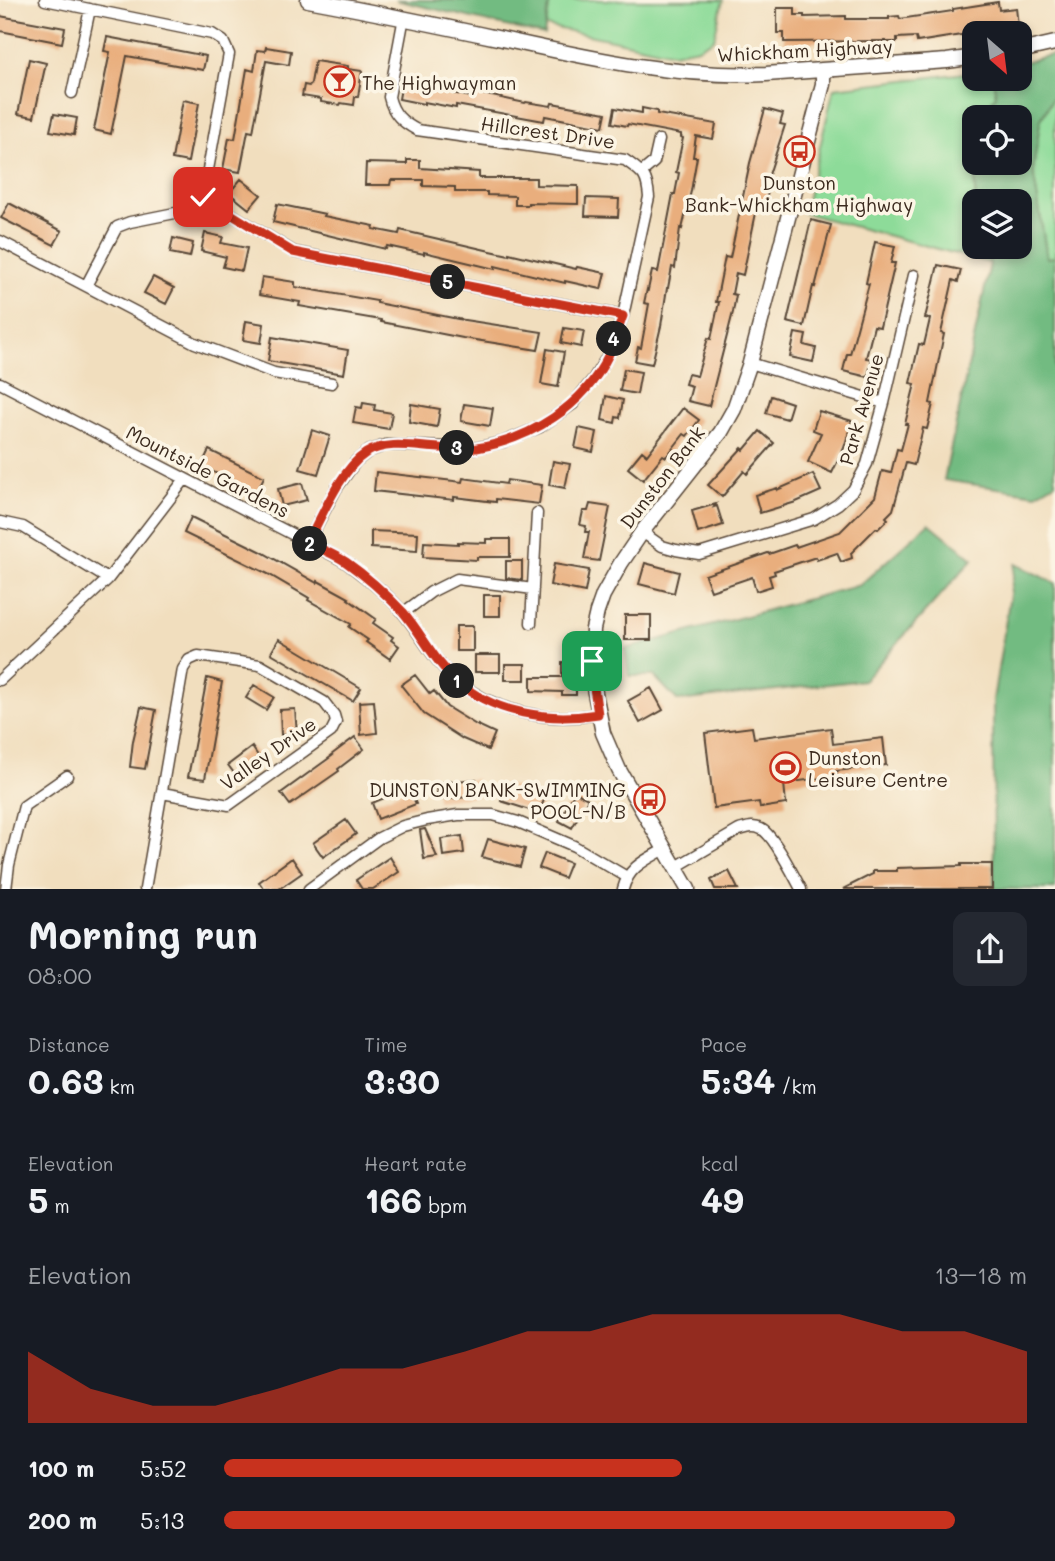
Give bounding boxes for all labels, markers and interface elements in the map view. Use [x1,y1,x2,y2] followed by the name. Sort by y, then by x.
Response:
[962,21,1032,91] north arrow
[962,21,1032,259] map controls
[717,33,893,67] street label: Whickham Highway
[322,65,356,99] bar icon: The Highwayman
[362,70,516,95] place label: The Highwayman
[962,105,1032,175] button: locate
[479,110,617,154] street label: Hillcrest Drive
[782,134,816,168] bus stop icon: Dunston Bank-Whickham Highway
[173,167,233,227] pin
[685,170,913,217] place label: Dunston Bank-Whickham Highway
[184,178,222,216] icon: check
[962,189,1032,259] button: layers
[430,264,466,300] pin: 5
[442,269,453,294] text: 5
[596,322,632,356] pin: 4
[607,326,620,351] text: 4
[833,350,889,468] street label: Park Avenue
[122,419,294,523] street label: Mountside Gardens
[614,421,710,533] street label: Dunston Bank
[440,430,475,466] pin: 3
[451,435,462,460] text: 3
[292,526,328,562] pin: 2
[304,531,315,556] text: 2
[562,631,622,691] pin
[573,642,611,680] icon: arrive
[440,664,475,698] pin: 1
[452,668,461,693] text: 1
[215,711,321,795] street label: Valley Drive
[808,745,948,792] place label: Dunston Leisure Centre
[768,751,802,785] sports icon: Dunston Leisure Centre
[369,777,626,824] place label: DUNSTON BANK-SWIMMING POOL-N/B
[632,783,666,817] bus stop icon: DUNSTON BANK-SWIMMING POOL-N/B
[28,909,258,959] text: Morning run
[953,912,1027,986] button: share
[28,960,92,990] text: 08:00
[28,1032,110,1057] text: Distance
[364,1032,408,1057] text: Time
[701,1032,747,1057] text: Pace
[28,1057,103,1103] text: 0.63
[364,1057,440,1103] text: 3:30
[701,1057,775,1103] text: 5:34
[103,1074,135,1099] text: km
[775,1074,817,1099] text: /km
[28,1151,113,1176] text: Elevation
[364,1151,467,1176] text: Heart rate
[701,1151,739,1176] text: kcal
[28,1176,48,1222] text: 5
[364,1176,422,1222] text: 166
[701,1176,744,1222] text: 49
[48,1193,70,1218] text: m
[422,1193,467,1218] text: bpm
[28,1260,131,1290] text: Elevation
[935,1260,1027,1290] text: 13–18 m
[28,1453,94,1483] text: 100 m
[140,1453,187,1483] text: 5:52
[28,1505,97,1535] text: 200 m
[140,1505,184,1535] text: 5:13

